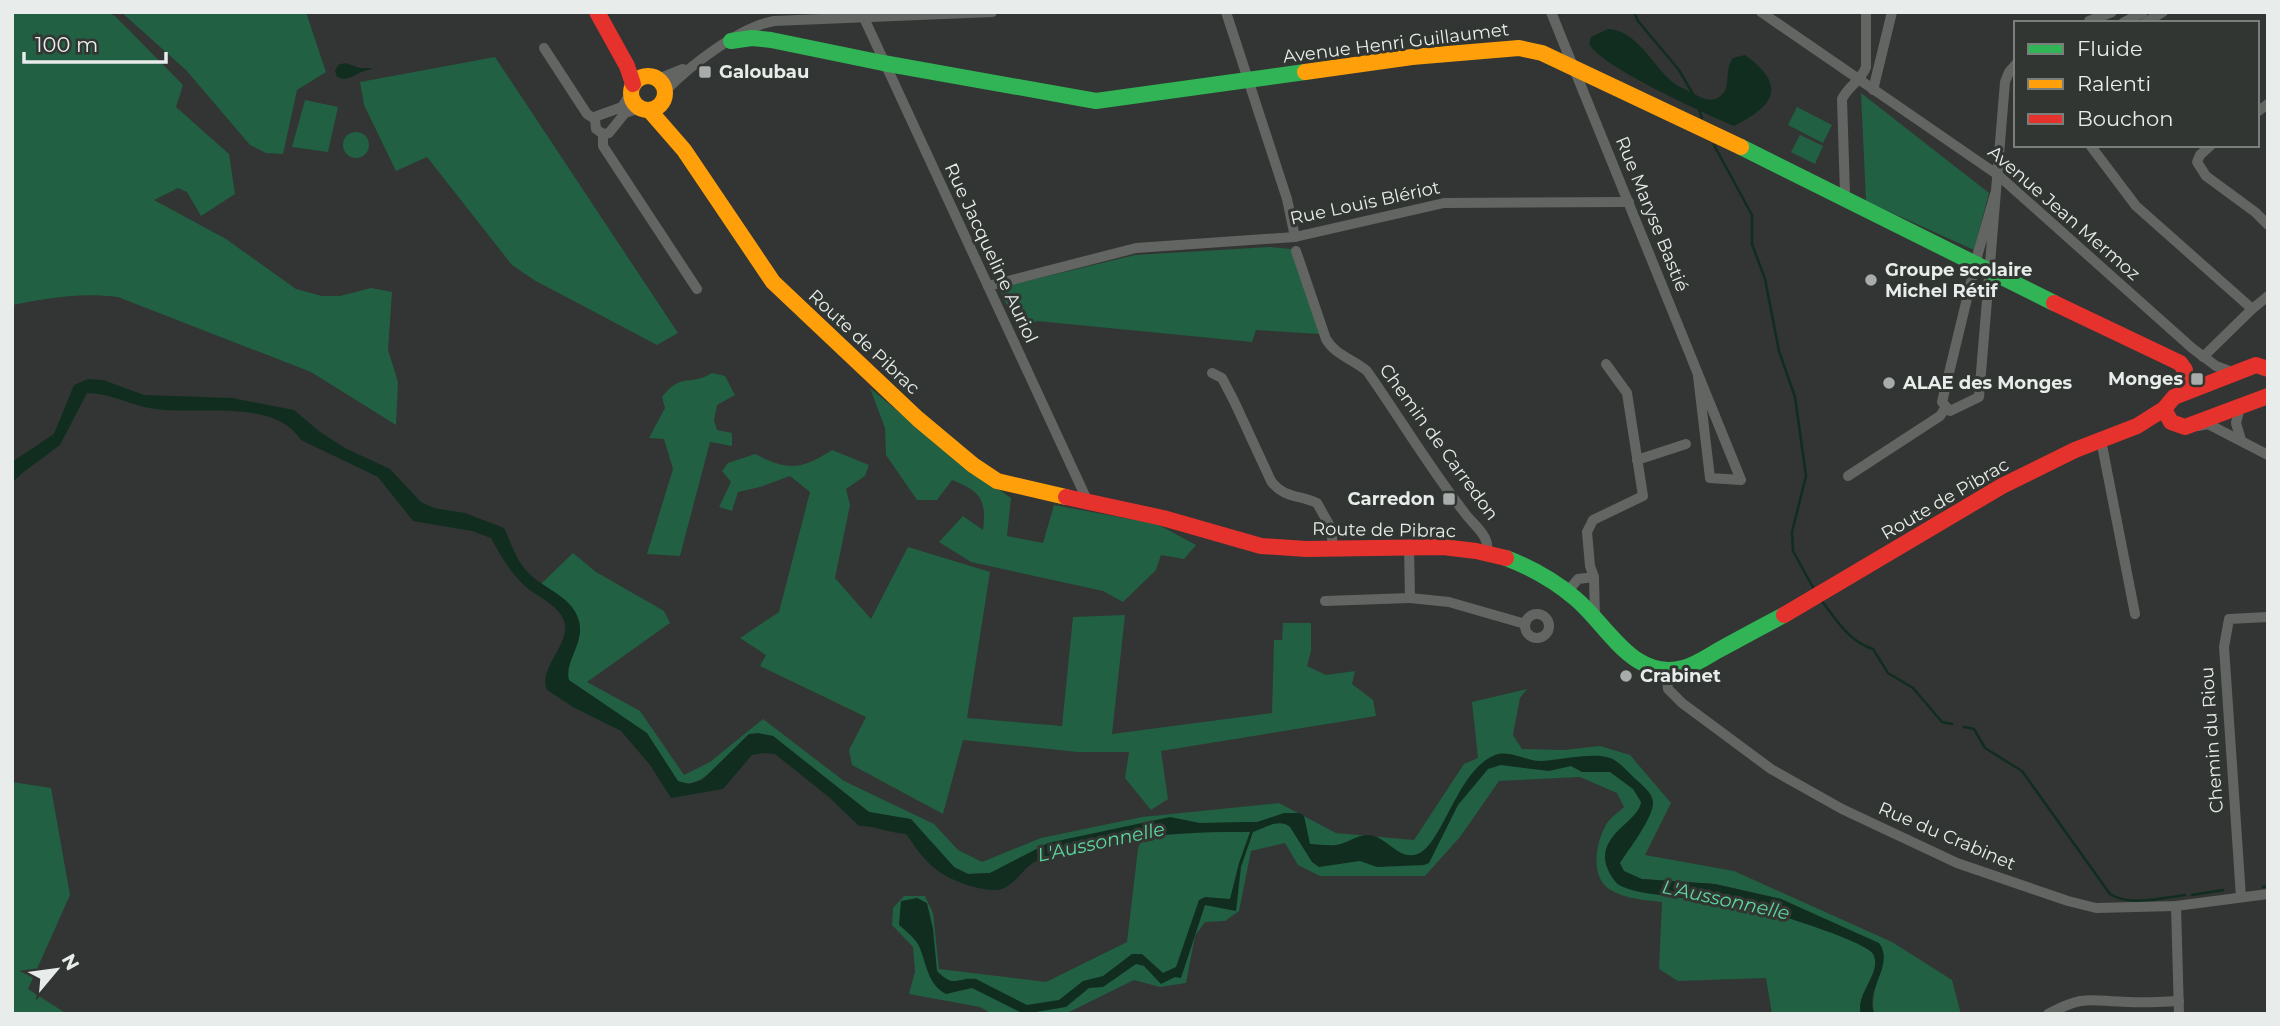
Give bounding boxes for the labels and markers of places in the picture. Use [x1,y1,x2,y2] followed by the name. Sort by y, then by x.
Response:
[719,61,809,83] place label: Galoubau
[697,64,713,80] marker: Galoubau
[1885,259,2032,302] place label: Groupe scolaire Michel Rétif
[1863,272,1879,288] marker: Groupe scolaire Michel Rétif
[2108,368,2183,390] place label: Monges
[2189,371,2205,387] marker: Monges
[1902,372,2073,394] place label: ALAE des Monges
[1881,375,1897,391] marker: ALAE des Monges
[1348,488,1435,510] place label: Carredon
[1441,491,1457,507] marker: Carredon
[1640,665,1721,687] place label: Crabinet
[1618,668,1634,684] marker: Crabinet

